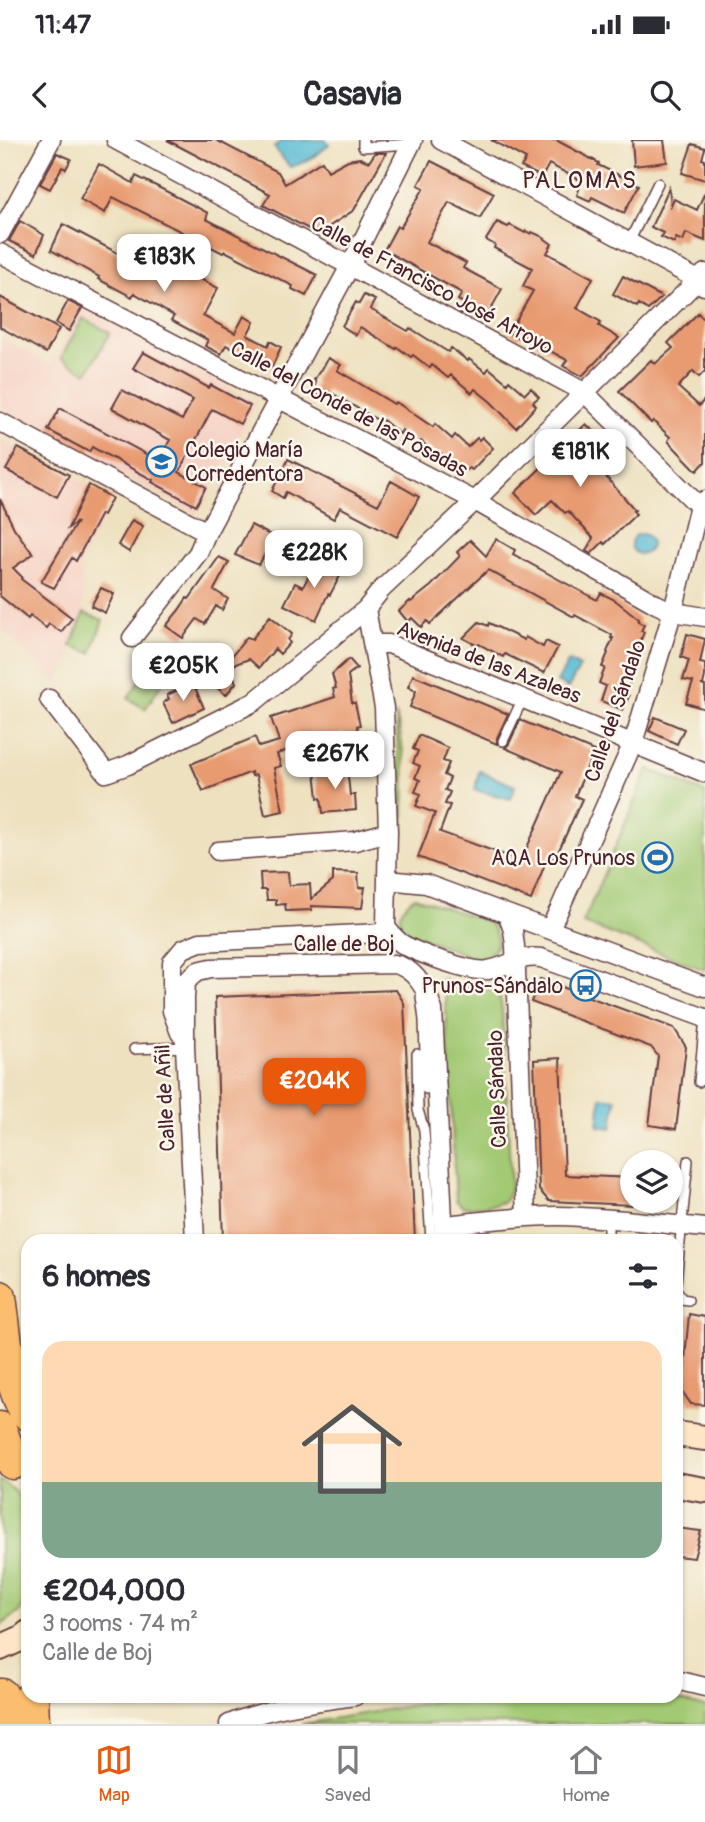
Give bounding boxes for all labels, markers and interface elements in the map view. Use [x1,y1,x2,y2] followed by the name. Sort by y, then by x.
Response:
[35,9,91,41] text: 11:47
[303,75,402,115] text: Casavia
[21,76,59,114] icon: back
[646,76,684,114] icon: search
[522,166,638,195] district label: PALOMAS
[306,210,558,361] street label: Calle de Francisco José Arroyo
[115,234,213,294] pin: €183K
[133,242,195,271] text: €183K
[225,335,473,484] street label: Calle del Conde de las Posadas
[531,430,629,489] pin: €181K
[185,437,303,488] place label: Colegio María Corredentora
[551,437,609,466] text: €181K
[145,445,179,479] school or university icon: Colegio María Corredentora
[265,531,363,590] pin: €228K
[281,538,347,567] text: €228K
[393,615,585,710] street label: Avenida de las Azaleas
[579,637,652,786] street label: Calle del Sándalo
[134,644,232,703] pin: €205K
[148,651,218,680] text: €205K
[286,732,384,791] pin: €267K
[301,739,369,768] text: €267K
[641,841,675,875] sports icon: AQA Los Prunos
[491,845,636,872] place label: AQA Los Prunos
[293,931,395,958] street label: Calle de Boj
[569,969,603,1003] bus stop icon: Prunos-Sándalo
[422,973,563,1000] place label: Prunos-Sándalo
[482,1030,513,1148] street label: Calle Sándalo
[149,1044,182,1152] street label: Calle de Añil
[265,1058,363,1118] pin: €204K
[279,1066,349,1095] text: €204K
[620,1150,683,1213] map controls
[620,1150,683,1213] button: layers
[624,1257,662,1295] icon: filters
[42,1258,150,1295] text: 6 homes
[289,1386,415,1512] icon: home
[42,1572,186,1609] text: €204,000
[42,1609,198,1638] text: 3 rooms · 74 m²
[42,1638,153,1667] text: Calle de Boj
[95,1741,133,1807] tab: Map
[324,1741,371,1807] tab: Saved
[562,1741,610,1807] tab: Home

